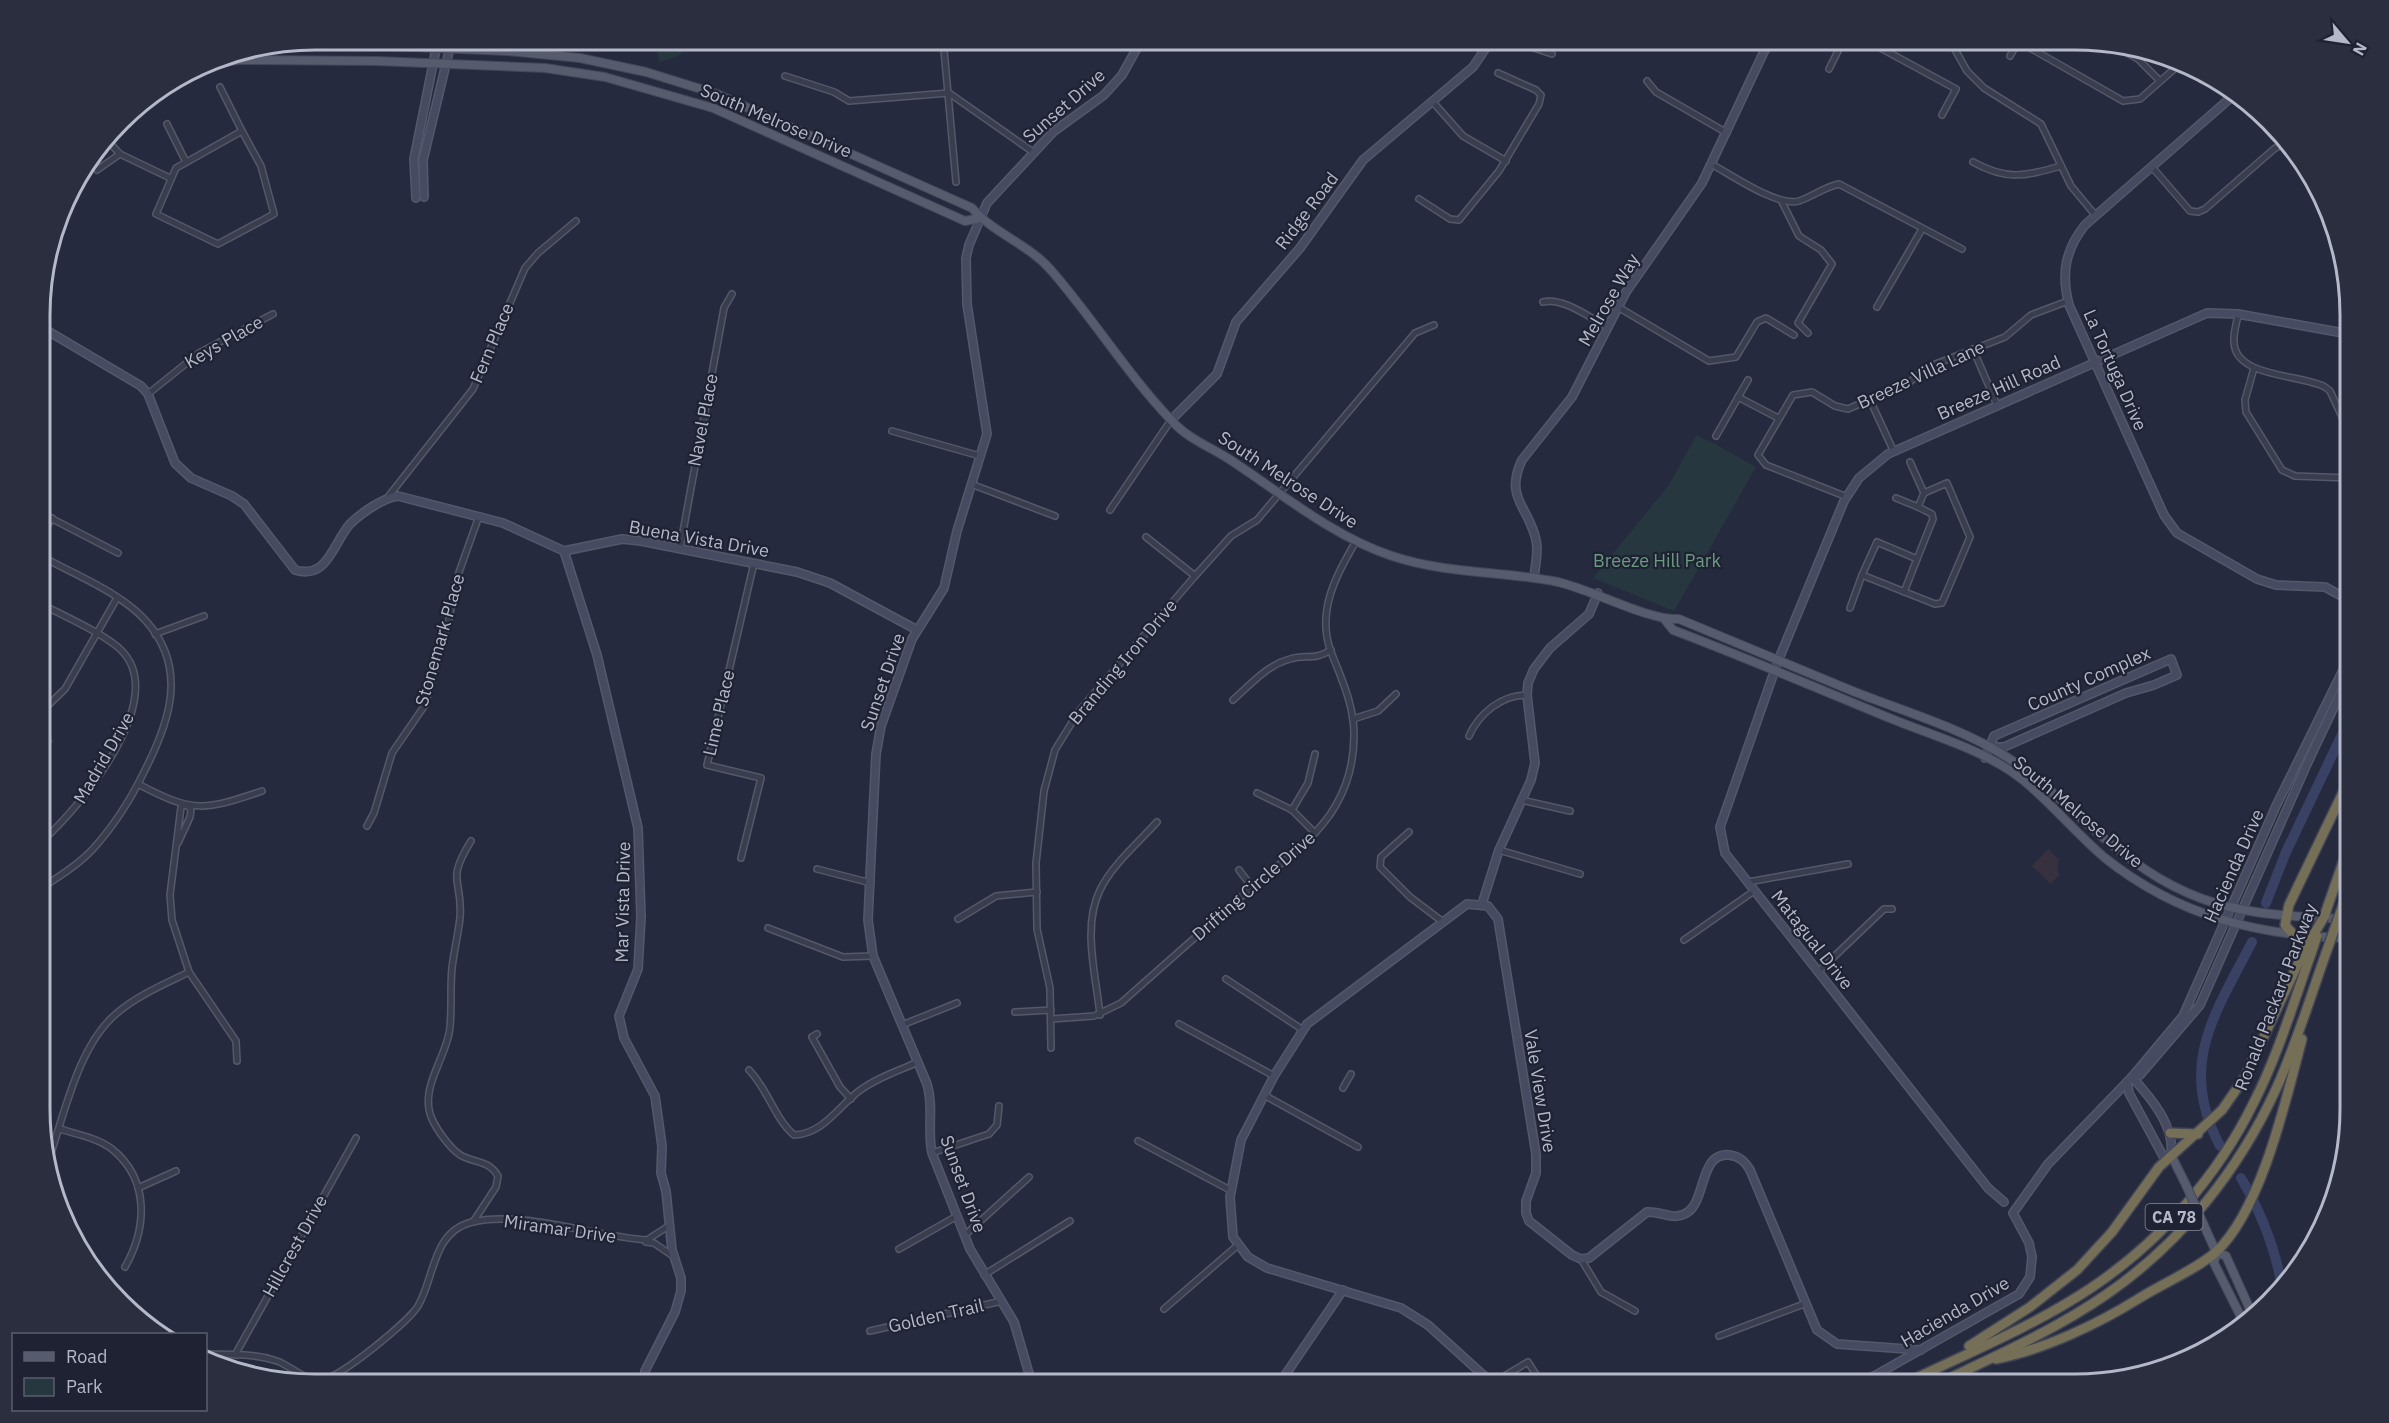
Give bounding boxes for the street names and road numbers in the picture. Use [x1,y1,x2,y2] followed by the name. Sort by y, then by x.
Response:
[1018,63,1110,148] street label: Sunset Drive
[697,78,855,163] street label: South Melrose Drive
[1270,167,1343,254] street label: Ridge Road
[1573,249,1644,350] street label: Melrose Way
[464,299,519,386] street label: Fern Place
[2078,306,2153,434] street label: La Tortuga Drive
[180,310,267,373] street label: Keys Place
[1853,335,1988,414] street label: Breeze Villa Lane
[1933,350,2064,425] street label: Breeze Hill Road
[682,371,723,468] street label: Navel Place
[1214,426,1363,533] street label: South Melrose Drive
[627,515,771,562] street label: Buena Vista Drive
[410,571,469,709] street label: Stonemark Place
[1063,594,1182,729] street label: Branding Iron Drive
[855,630,910,734] street label: Sunset Drive
[2024,641,2154,716] street label: County Complex
[697,668,740,758] street label: Lime Place
[68,708,139,808] street label: Madrid Drive
[2009,751,2148,873] street label: South Melrose Drive
[2198,805,2269,926] street label: Hacienda Drive
[1187,826,1320,945] street label: Drifting Circle Drive
[610,841,635,963] street label: Mar Vista Drive
[1766,885,1859,994] street label: Matagual Drive
[2229,900,2322,1094] street label: Ronald Packard Parkway
[1519,1028,1562,1154] street label: Vale View Drive
[935,1132,992,1236] street label: Sunset Drive
[257,1191,332,1301] street label: Hillcrest Drive
[2146,1204,2202,1230] road number: CA 78
[502,1209,618,1248] street label: Miramar Drive
[1896,1271,2013,1352] street label: Hacienda Drive
[886,1293,986,1338] street label: Golden Trail

